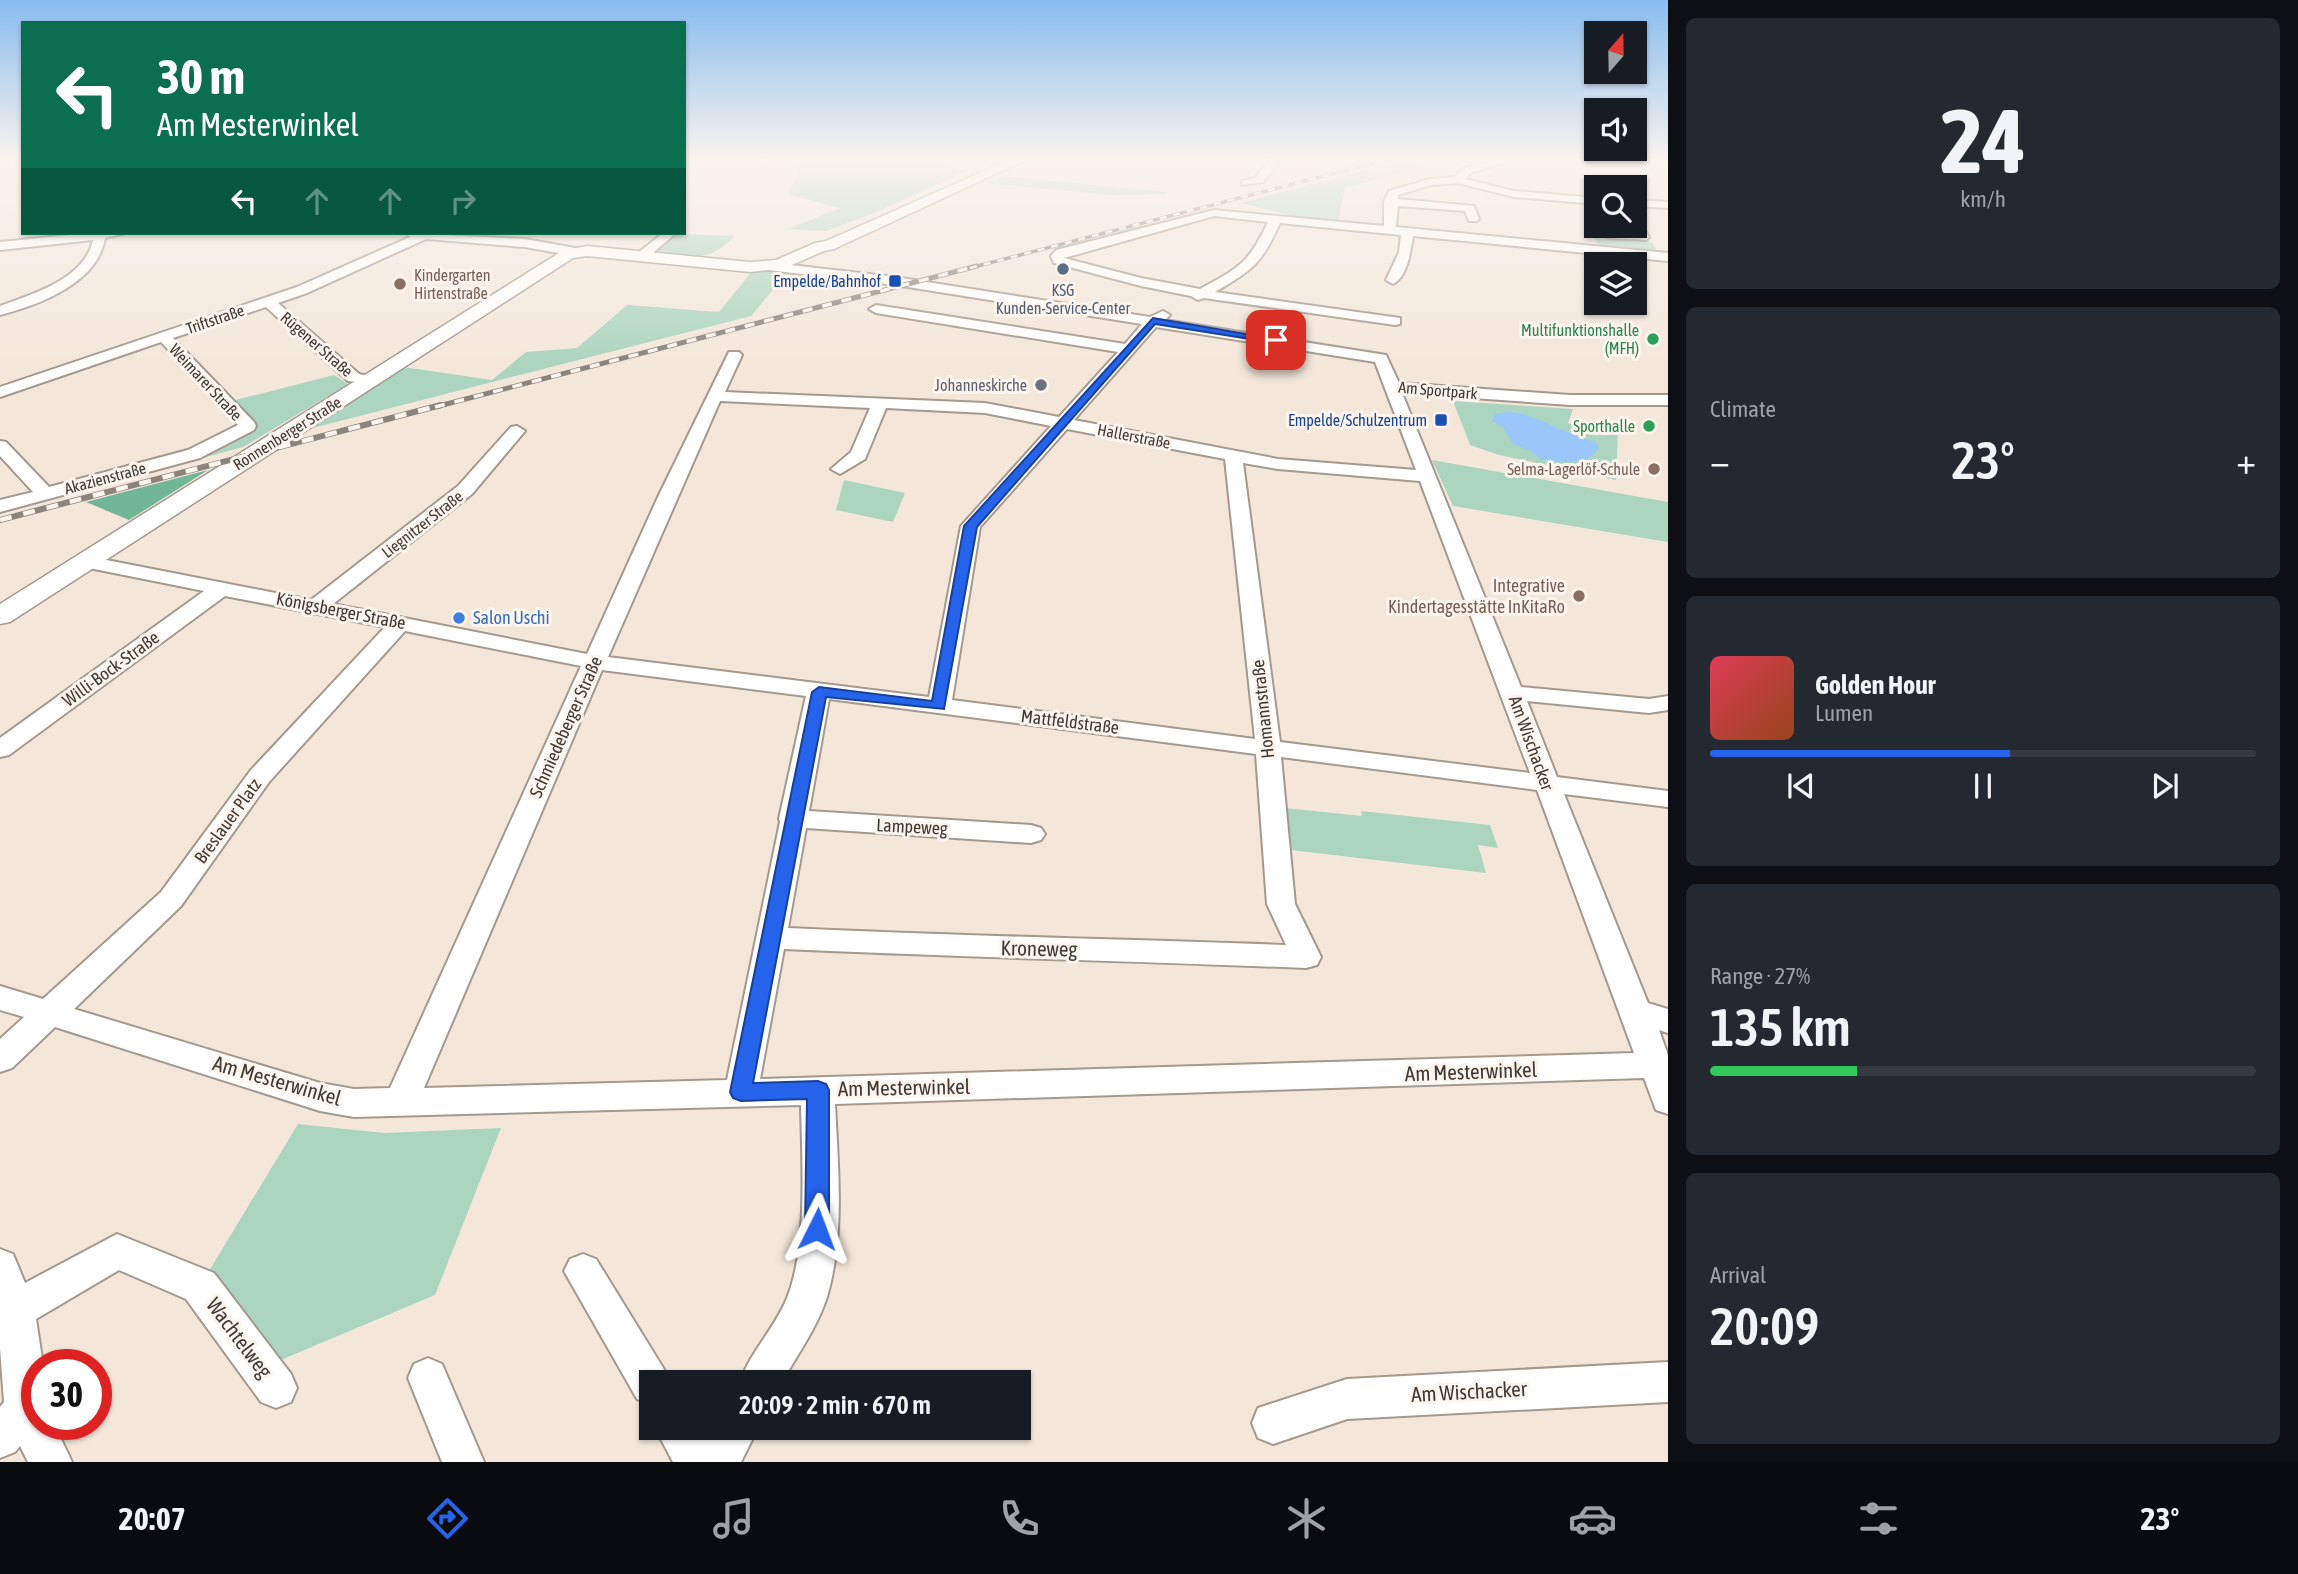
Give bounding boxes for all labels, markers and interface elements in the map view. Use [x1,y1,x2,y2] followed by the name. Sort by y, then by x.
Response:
[1584,21,1647,84] north arrow
[1584,21,1647,315] map controls
[157,48,245,104] text: 30 m
[42,49,133,140] icon: left
[1940,88,2026,192] text: 24
[1584,98,1647,161] button: sound
[157,106,359,143] text: Am Mesterwinkel
[1584,175,1647,238] button: search
[225,182,263,220] icon: left
[298,182,336,220] icon: ahead
[371,182,409,220] icon: ahead
[444,182,482,220] icon: right
[1960,186,2006,212] text: km/h
[1584,252,1647,315] button: layers
[1055,261,1071,277] marker: KSG Kunden-Service-Center
[414,266,490,302] place label: Kindergarten Hirtenstraße
[773,272,882,291] place label: Empelde/Bahnhof
[887,273,903,289] marker: Empelde/Bahnhof
[392,276,408,292] marker: Kindergarten Hirtenstraße
[996,281,1131,317] place label: KSG Kunden-Service-Center
[184,301,246,337] street label: Triftstraße
[277,308,357,381] street label: Rügener Straße
[1246,310,1306,370] pin
[1257,321,1295,359] icon: arrive
[1521,321,1639,358] place label: Multifunktionshalle (MFH)
[1645,331,1661,347] marker: Multifunktionshalle (MFH)
[166,340,246,424] street label: Weimarer Straße
[935,376,1027,394] place label: Johanneskirche
[1033,377,1049,393] marker: Johanneskirche
[1398,378,1478,403] street label: Am Sportpark
[230,393,345,474] street label: Ronnenberger Straße
[1710,396,1776,422] text: Climate
[1288,411,1427,430] place label: Empelde/Schulzentrum
[1433,412,1449,428] marker: Empelde/Schulzentrum
[1573,417,1635,436] place label: Sporthalle
[1641,418,1657,434] marker: Sporthalle
[1096,420,1172,452] street label: Hallerstraße
[1951,430,2015,490] text: 23°
[1710,439,1730,482] text: −
[2236,439,2256,482] text: +
[62,458,148,498] street label: Akazienstraße
[1507,460,1640,479] place label: Selma-Lagerlöf-Schule
[1646,461,1662,477] marker: Selma-Lagerlöf-Schule
[378,487,467,562] street label: Liegnitzer Straße
[1388,575,1565,617] place label: Integrative Kindertagesstätte InKitaRo
[275,588,408,633] street label: Königsberger Straße
[1571,588,1587,604] marker: Integrative Kindertagesstätte InKitaRo
[473,607,550,628] place label: Salon Uschi
[451,610,467,626] marker: Salon Uschi
[58,627,163,711] street label: Willi-Bock-Straße
[525,653,606,801] street label: Schmiedeberger Straße
[1247,659,1278,759] street label: Homannstraße
[1815,670,1935,700] text: Golden Hour
[1505,693,1559,794] street label: Am Wischacker
[1815,700,1873,726] text: Lumen
[1020,705,1120,738] street label: Mattfeldstraße
[1782,767,1820,805] icon: previous
[1964,767,2002,805] icon: pause
[2146,767,2184,805] icon: next
[190,774,266,867] street label: Breslauer Platz
[876,814,948,839] street label: Lampeweg
[1000,935,1078,961] street label: Kroneweg
[1710,963,1810,989] text: Range · 27%
[1710,997,1851,1057] text: 135 km
[210,1050,345,1110] street label: Am Mesterwinkel
[1404,1057,1538,1085] street label: Am Mesterwinkel
[838,1074,971,1100] street label: Am Mesterwinkel
[780,1192,854,1266] position arrow
[1710,1262,1766,1288] text: Arrival
[202,1293,278,1382] street label: Wachtelweg
[1710,1296,1819,1356] text: 20:09
[21,1349,112,1440] speed limit sign: 30
[1411,1376,1528,1406] street label: Am Wischacker
[739,1390,931,1420] text: 20:09 · 2 min · 670 m
[423,1494,472,1543] icon: directions
[709,1494,758,1543] icon: music
[995,1494,1044,1543] icon: phone
[1282,1494,1331,1543] icon: climate
[1568,1494,1617,1543] icon: car
[1854,1494,1903,1543] icon: filters
[119,1500,186,1537] text: 20:07
[2140,1500,2179,1537] text: 23°

